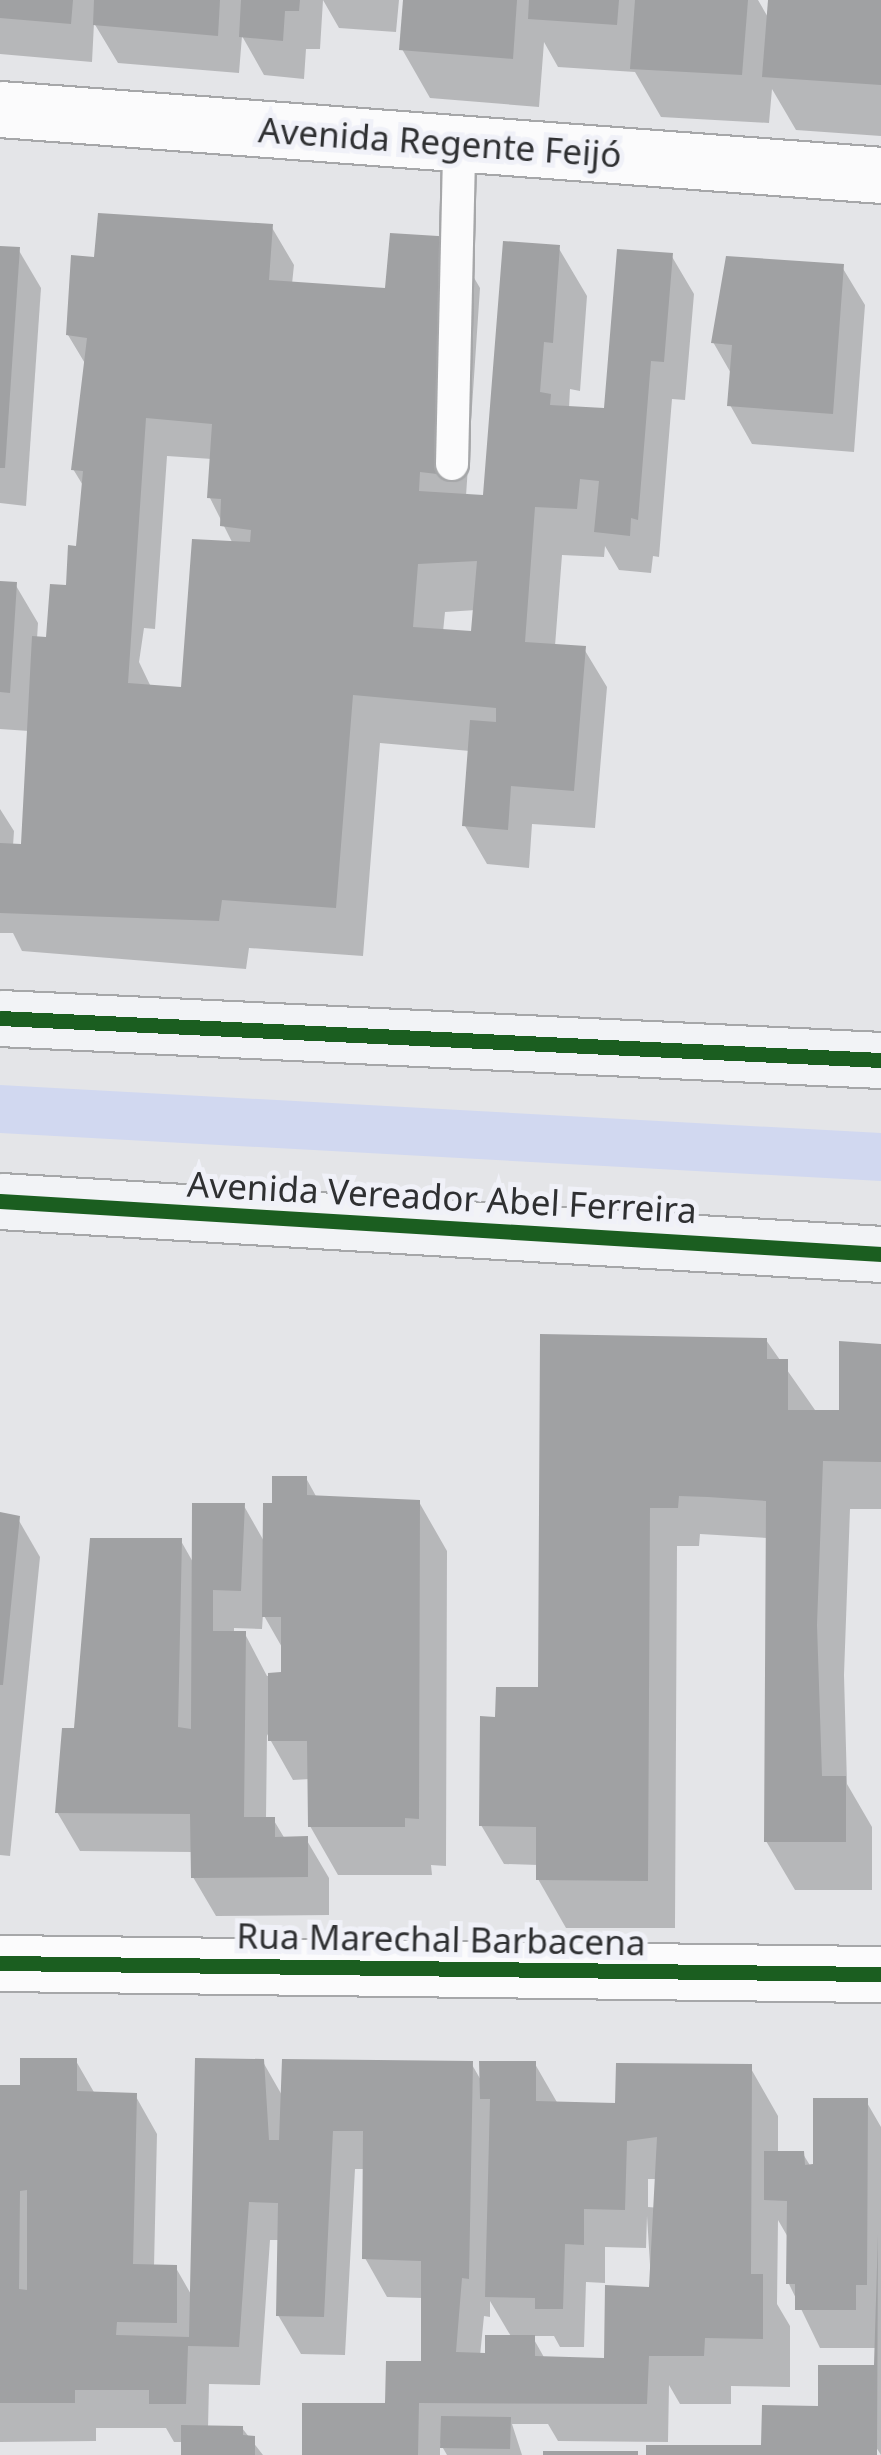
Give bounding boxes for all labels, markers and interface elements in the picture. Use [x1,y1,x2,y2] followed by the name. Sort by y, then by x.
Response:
[257,108,623,176] street label: Avenida Regente Feijó
[186,1163,698,1231] street label: Avenida Vereador Abel Ferreira
[236,1914,646,1964] street label: Rua Marechal Barbacena

